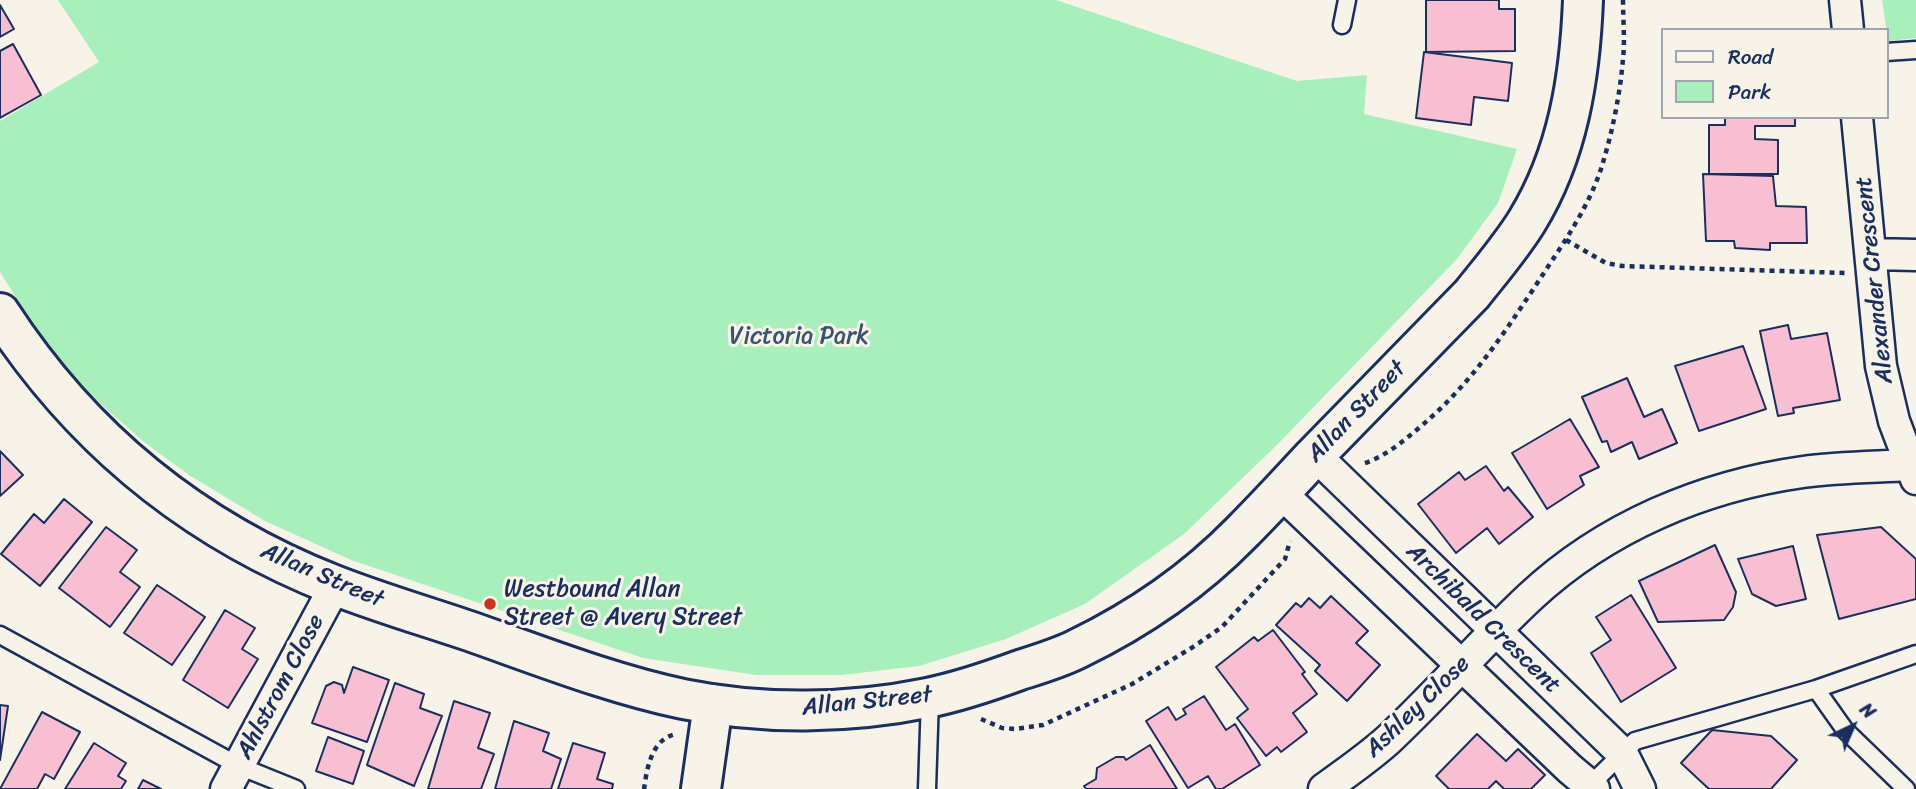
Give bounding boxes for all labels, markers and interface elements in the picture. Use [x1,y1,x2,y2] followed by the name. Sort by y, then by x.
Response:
[1660,28,1888,119] legend
[1728,38,1773,76] text: Road
[1728,73,1771,111] text: Park
[1850,175,1900,385] street label: Alexander Crescent
[729,323,869,351] park label: Victoria Park
[1301,355,1413,469] street label: Allan Street
[256,537,388,615] street label: Allan Street
[1400,538,1566,700] street label: Archibald Crescent
[504,576,742,632] place label: Westbound Allan Street @ Avery Street
[482,596,498,612] marker: Westbound Allan Street @ Avery Street
[231,610,331,764] street label: Ahlstrom Close
[1360,650,1476,764] street label: Ashley Close
[801,681,933,723] street label: Allan Street
[1818,691,1888,761] north arrow
[1852,694,1884,727] text: N

